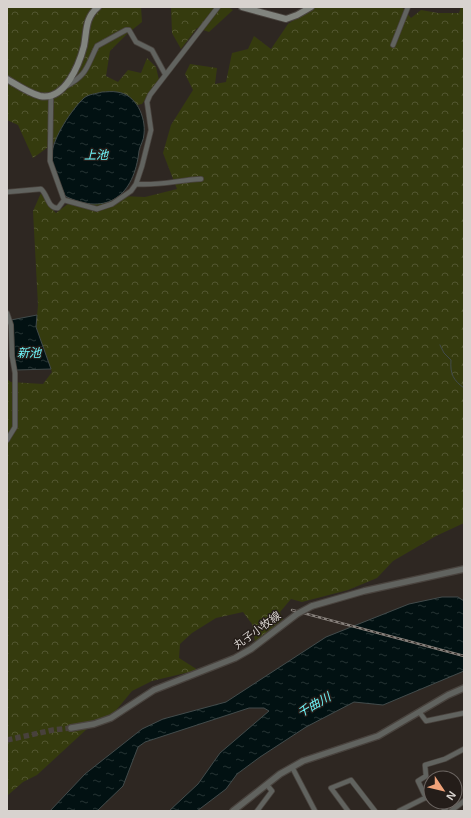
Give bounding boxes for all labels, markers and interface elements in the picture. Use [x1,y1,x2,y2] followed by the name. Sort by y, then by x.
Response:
[84,148,109,162] water label: 上池
[17,346,42,360] water label: 新池
[231,609,283,651] street label: 丸子小牧線
[295,689,335,720] water label: 千曲川
[423,770,463,810] north arrow
[444,789,458,802] text: N

